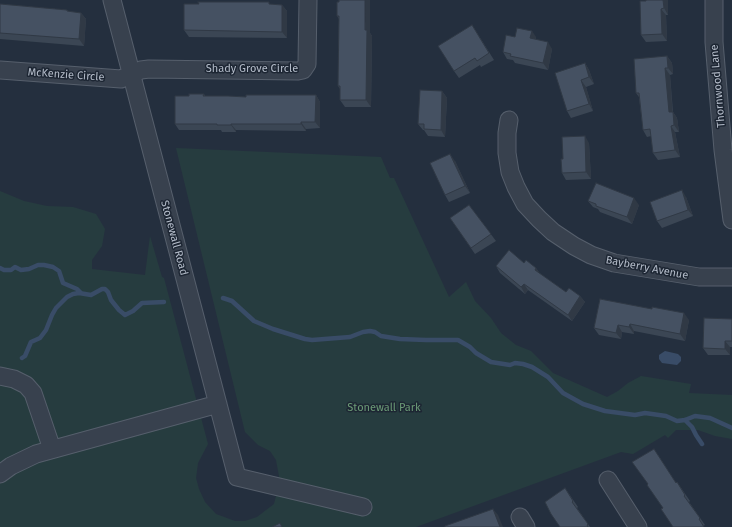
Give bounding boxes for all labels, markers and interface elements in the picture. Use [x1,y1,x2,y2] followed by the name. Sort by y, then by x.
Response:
[708,44,728,128] street label: Thornwood Lane
[206,62,298,76] street label: Shady Grove Circle
[27,66,105,84] street label: McKenzie Circle
[158,199,190,277] street label: Stonewall Road
[605,254,689,282] street label: Bayberry Avenue
[347,401,421,415] park label: Stonewall Park

